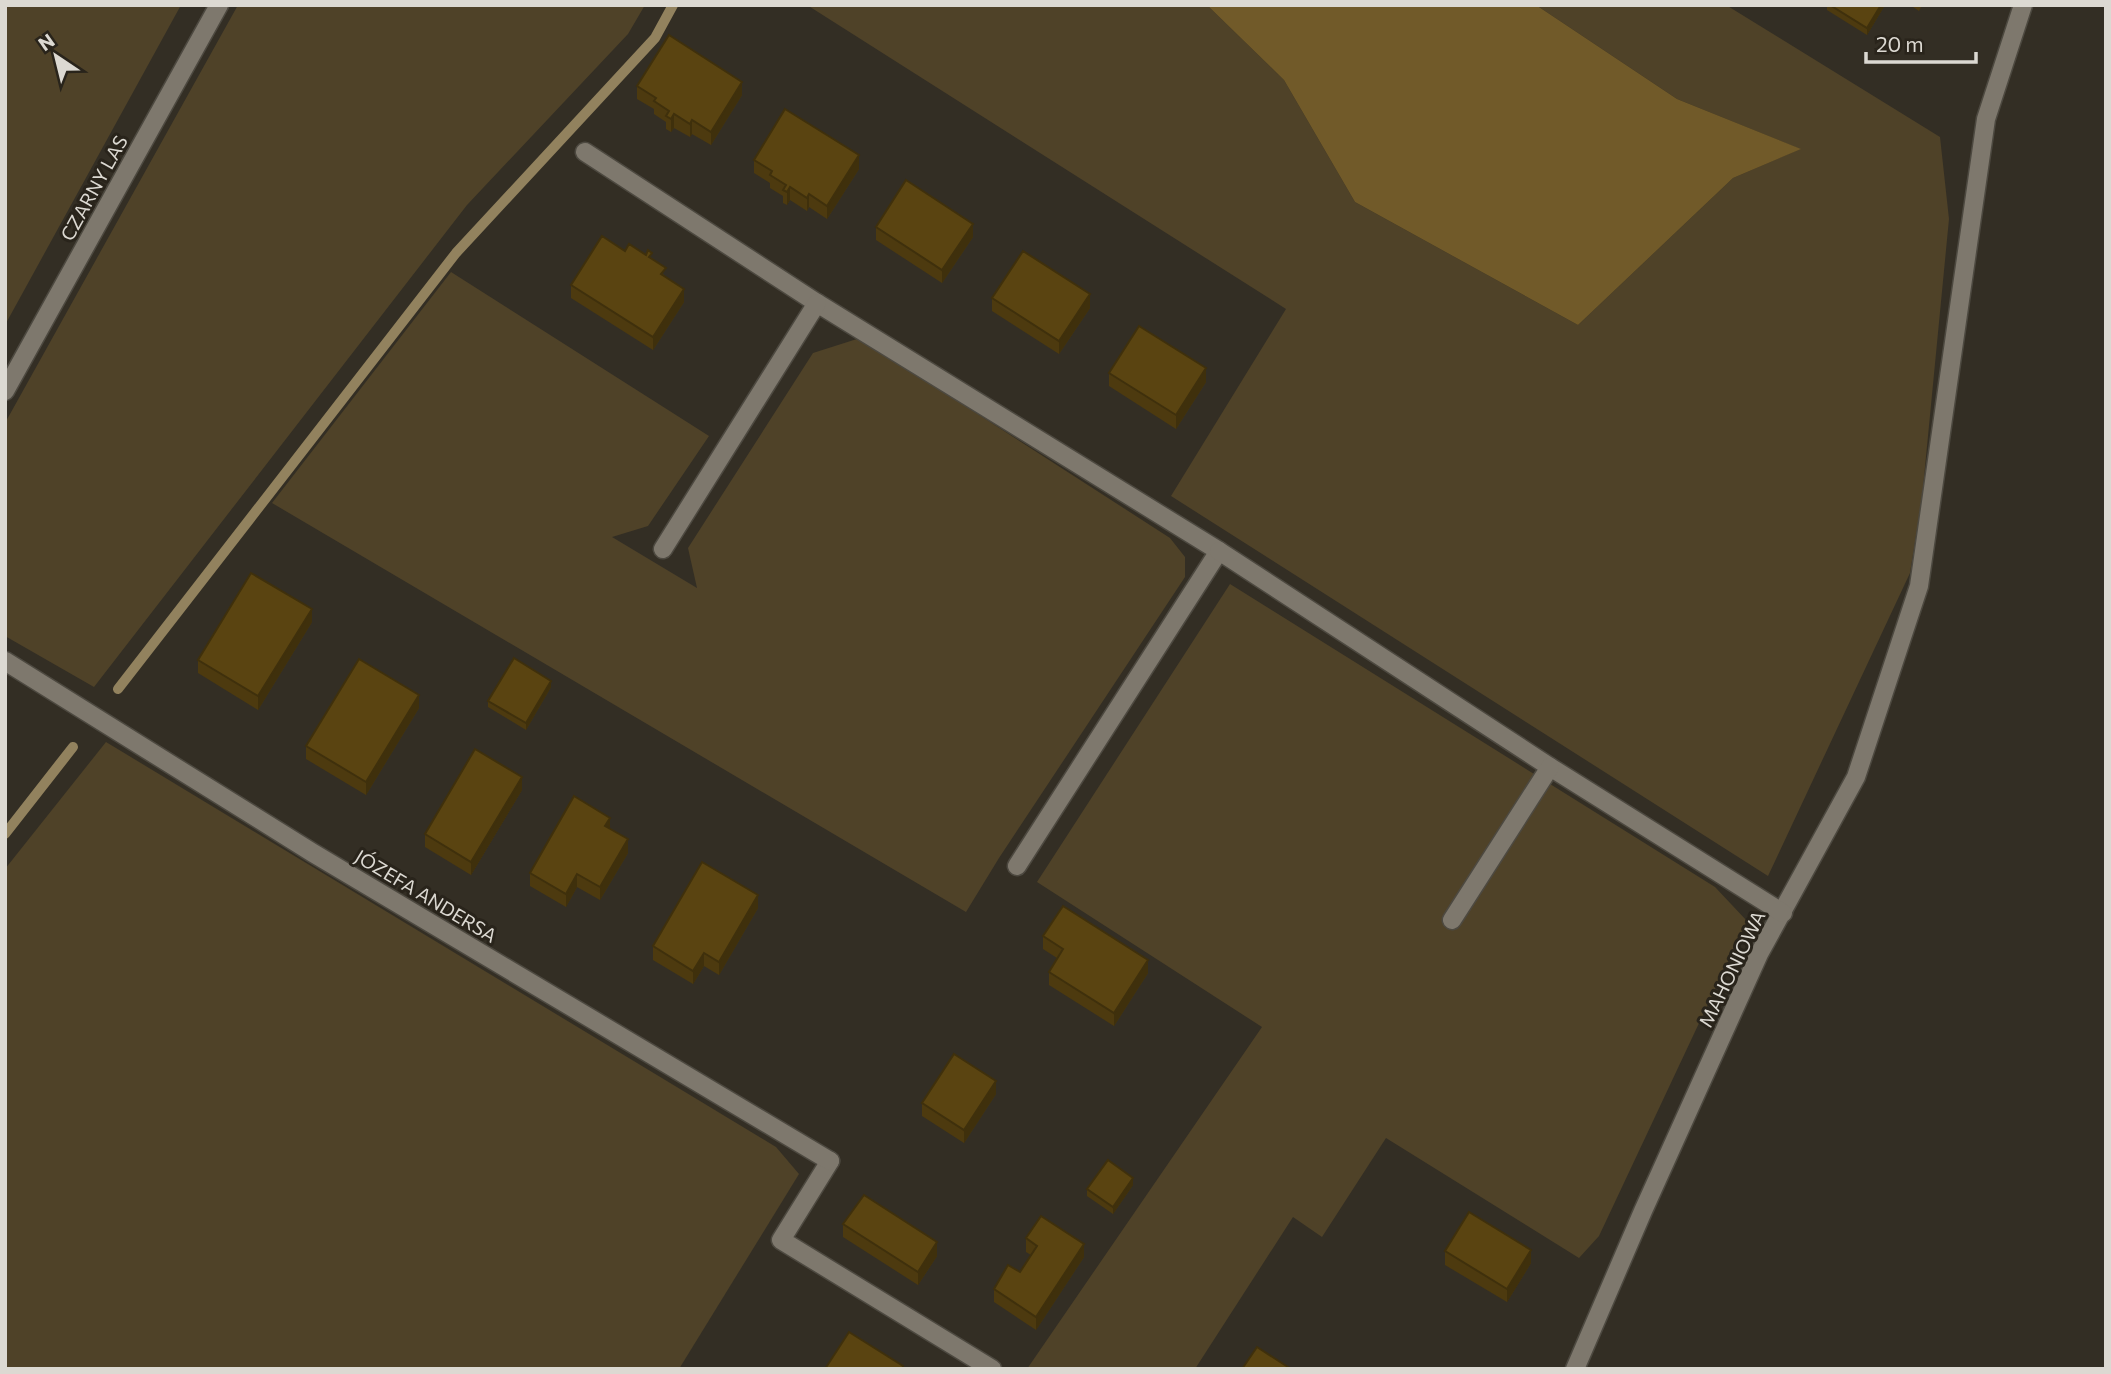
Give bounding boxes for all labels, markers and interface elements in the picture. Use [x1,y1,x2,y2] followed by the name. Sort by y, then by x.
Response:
[21,21,91,91] north arrow
[1866,21,1976,65] scale bar
[34,28,58,55] text: N
[1876,31,1924,56] text: 20 m
[55,131,132,245] street label: CZARNY LAS
[351,843,502,947] street label: JÓZEFA ANDERSA
[1693,907,1770,1031] street label: MAHONIOWA

